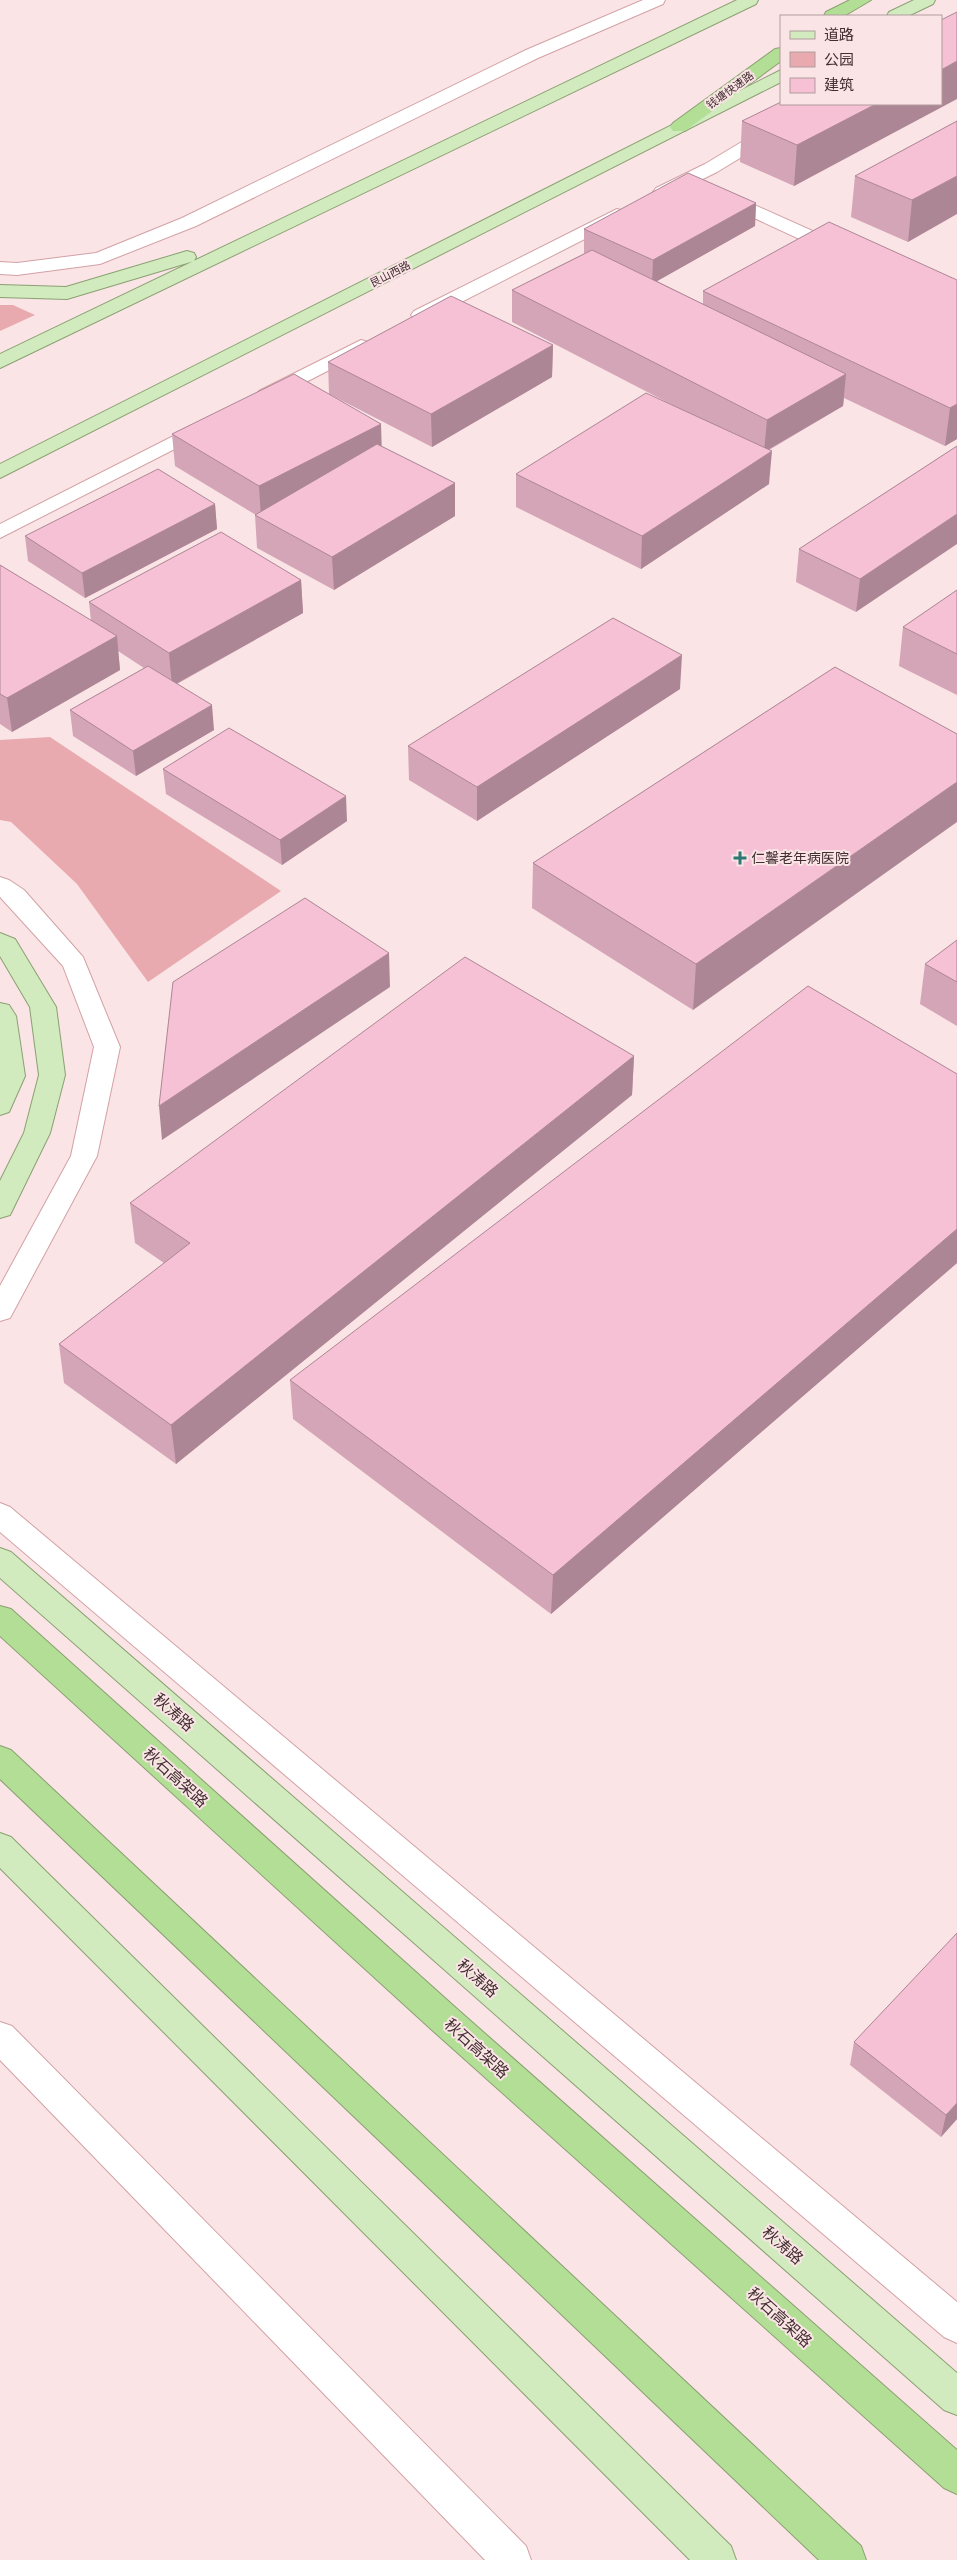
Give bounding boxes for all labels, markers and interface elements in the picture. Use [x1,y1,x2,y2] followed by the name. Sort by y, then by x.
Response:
[780,15,942,105] legend
[824,25,854,44] text: 道路
[824,50,854,69] text: 公园
[704,68,756,112] street label: 钱塘快速路
[824,75,854,94] text: 建筑
[367,258,413,290] street label: 艮山西路
[751,849,849,867] place label: 仁馨老年病医院
[733,851,747,865] marker: 仁馨老年病医院
[149,1689,199,1735] street label: 秋涛路
[140,1743,212,1811] street label: 秋石高架路
[453,1955,503,2001] street label: 秋涛路
[441,2014,513,2082] street label: 秋石高架路
[758,2222,808,2268] street label: 秋涛路
[744,2283,816,2351] street label: 秋石高架路

